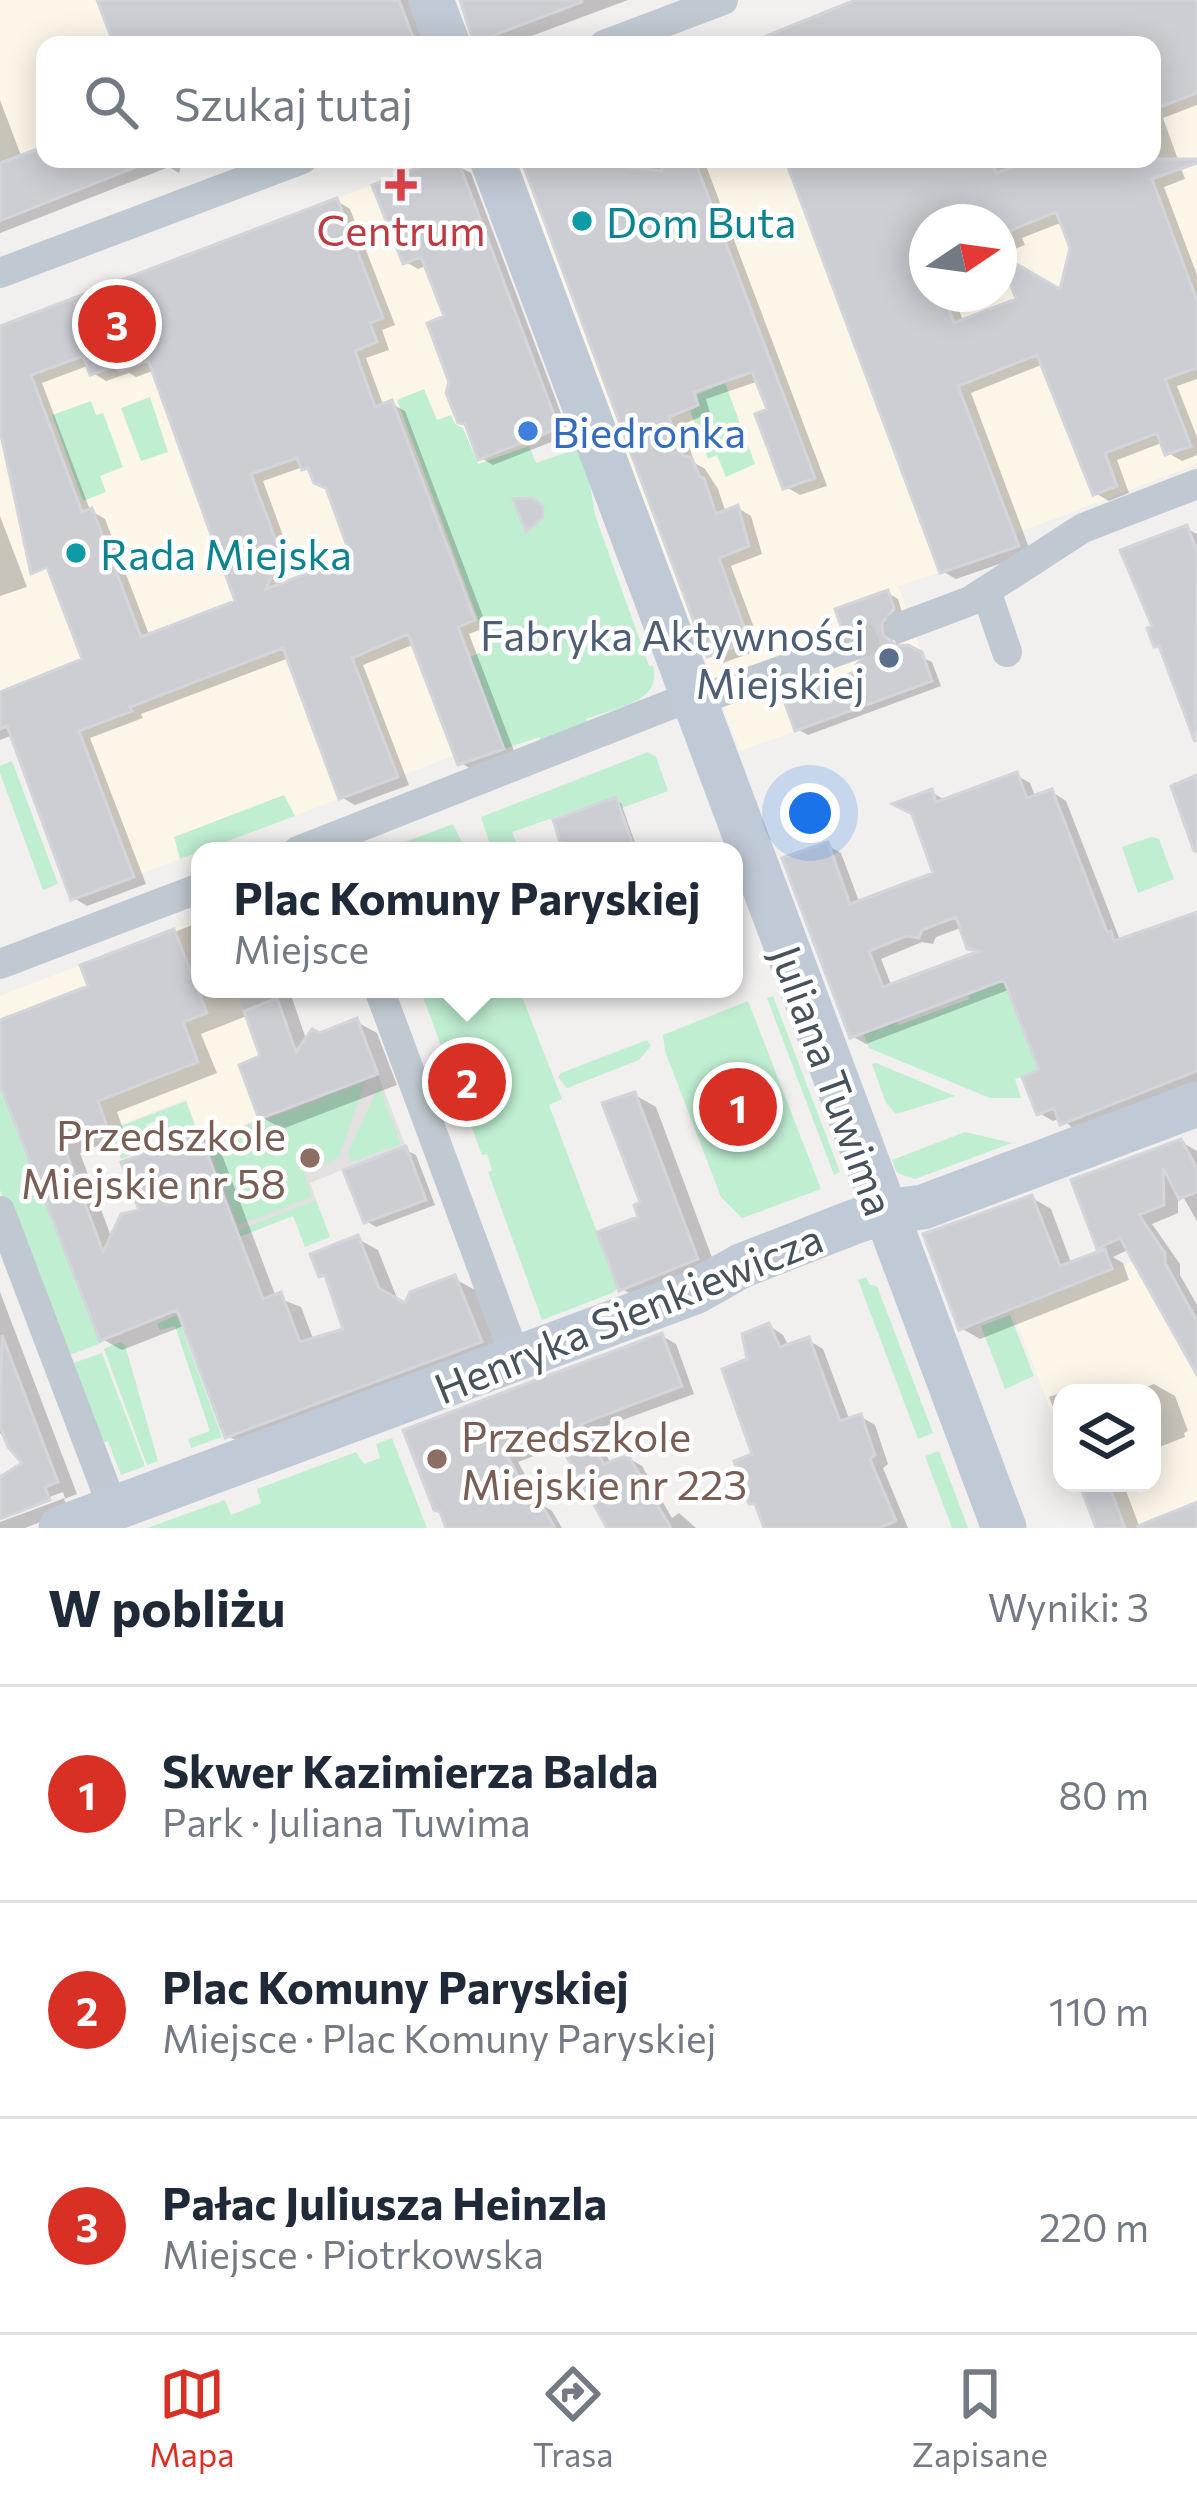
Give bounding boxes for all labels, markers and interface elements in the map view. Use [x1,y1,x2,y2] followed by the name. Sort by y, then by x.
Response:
[36,36,1161,168] search box
[78,69,144,135] icon: search
[174,75,413,130] text: Szukaj tutaj
[388,172,414,198] marker: Centrum
[606,195,796,247] place label: Dom Buta
[316,203,486,255] place label: Centrum
[909,204,1017,312] north arrow
[569,208,595,234] marker: Dom Buta
[78,279,156,369] pin: 3
[552,405,746,457] place label: Biedronka
[515,418,541,444] marker: Biedronka
[100,527,352,579] place label: Rada Miejska
[63,540,89,566] marker: Rada Miejska
[480,608,865,708] place label: Fabryka Aktywności Miejskiej
[876,645,902,671] marker: Fabryka Aktywności Miejskiej
[780,783,840,843] your location
[191,842,743,998] popup
[234,869,700,924] text: Plac Komuny Paryskiej
[234,924,369,972] text: Miejsce
[761,938,907,1222] street label: Juliana Tuwima
[428,1037,506,1127] pin: 2
[699,1062,777,1152] pin: 1
[21,1108,286,1208] place label: Przedszkole Miejskie nr 58
[297,1145,323,1171] marker: Przedszkole Miejskie nr 58
[426,1210,830,1414] street label: Henryka Sienkiewicza
[1053,1384,1161,1492] map controls
[1053,1384,1161,1492] button: layers
[461,1409,747,1509] place label: Przedszkole Miejskie nr 223
[424,1446,450,1472] marker: Przedszkole Miejskie nr 223
[48,1575,285,1638] text: W pobliżu
[988,1582,1149,1630] text: Wyniki: 3
[162,1742,658,1797] text: Skwer Kazimierza Balda
[78,1770,96,1818] text: 1
[1058,1770,1149,1818] text: 80 m
[162,1797,531,1845] text: Park · Juliana Tuwima
[162,1958,629,2013] text: Plac Komuny Paryskiej
[76,1986,98,2034] text: 2
[1049,1986,1149,2034] text: 110 m
[162,2013,716,2061] text: Miejsce · Plac Komuny Paryskiej
[162,2174,607,2229] text: Pałac Juliusza Heinzla
[76,2202,98,2250] text: 3
[1039,2202,1149,2250] text: 220 m
[162,2229,544,2277] text: Miejsce · Piotrkowska
[149,2361,234,2474] tab: Mapa
[533,2361,614,2474] tab: Trasa
[912,2361,1048,2474] tab: Zapisane

